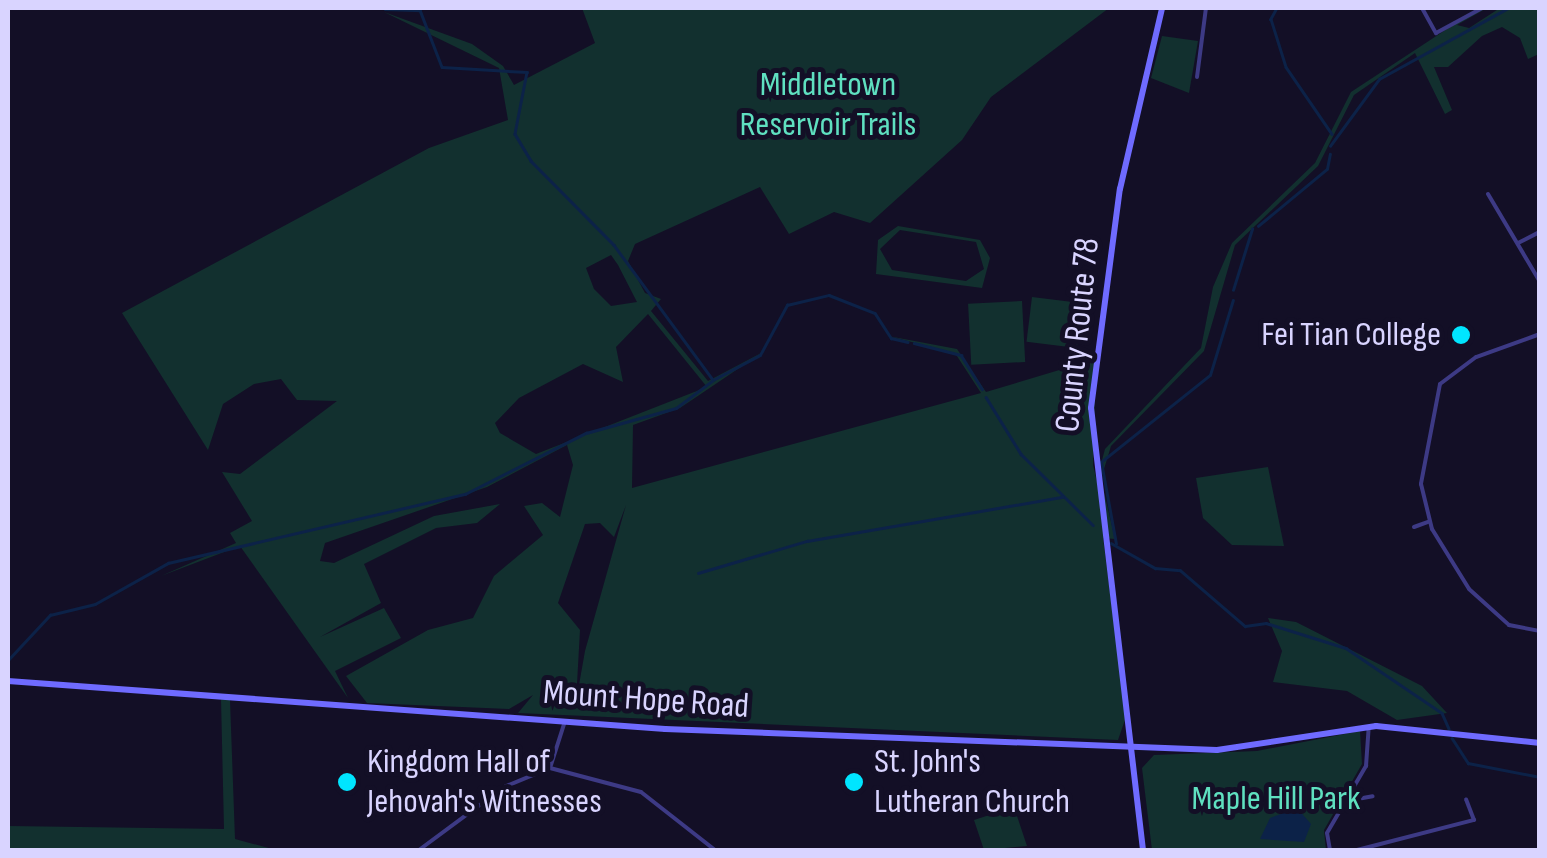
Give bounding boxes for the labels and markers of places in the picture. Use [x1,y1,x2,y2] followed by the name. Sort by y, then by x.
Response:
[1261,314,1441,356] place label: Fei Tian College
[1450,324,1472,346] marker: Fei Tian College
[367,741,602,823] place label: Kingdom Hall of Jehovah's Witnesses
[874,741,1070,823] place label: St. John's Lutheran Church
[336,771,358,793] marker: Kingdom Hall of Jehovah's Witnesses
[843,771,865,793] marker: St. John's Lutheran Church

